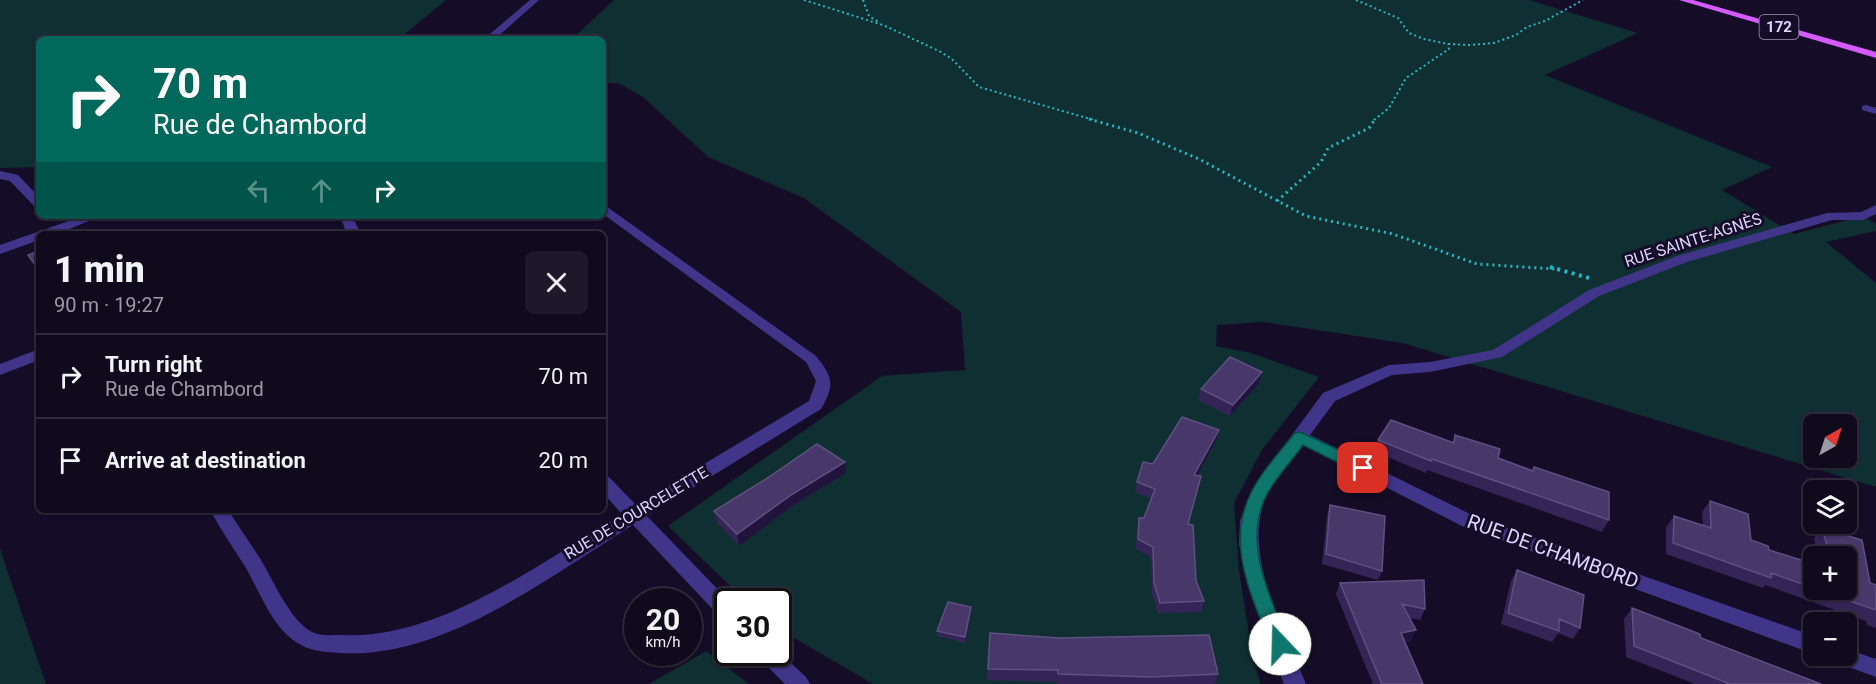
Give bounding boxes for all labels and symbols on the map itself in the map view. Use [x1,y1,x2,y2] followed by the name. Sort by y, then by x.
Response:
[1760,15,1798,39] road number: 172
[1622,209,1764,271] street label: RUE SAINTE-AGNÈS
[1803,414,1857,468] north arrow
[1337,442,1388,493] pin
[561,463,711,563] street label: RUE DE COURCELETTE
[1464,509,1642,593] street label: RUE DE CHAMBORD
[714,588,792,666] speed limit sign: 30
[1248,612,1312,676] position arrow

